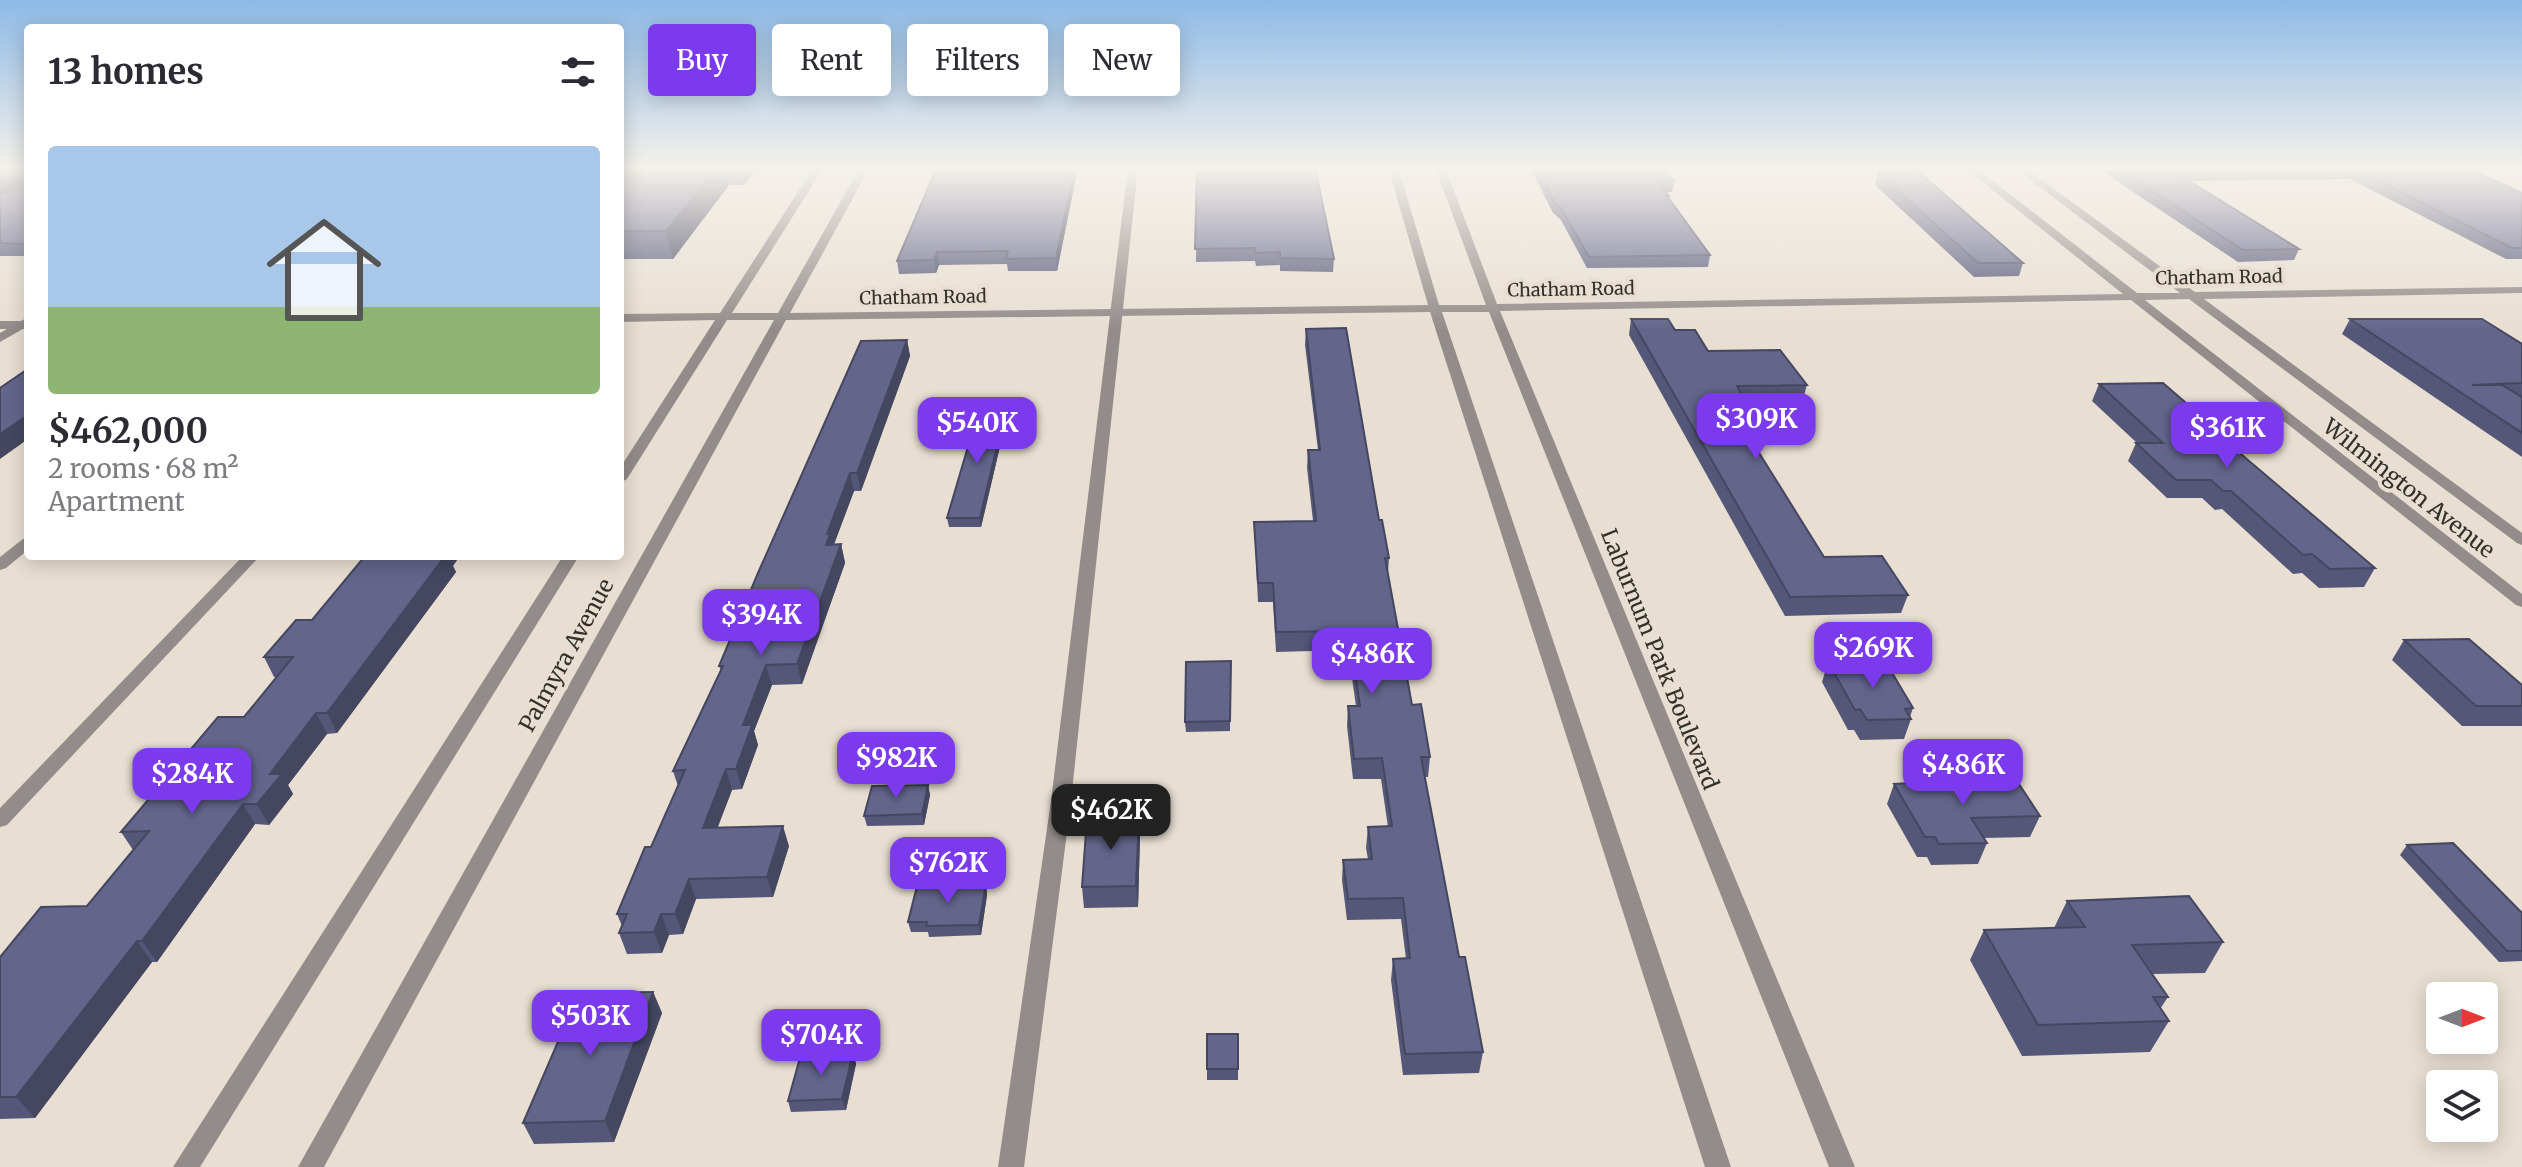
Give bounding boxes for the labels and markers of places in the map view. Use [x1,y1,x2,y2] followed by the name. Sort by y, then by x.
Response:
[1700,393,1812,461] pin: $309K
[921,397,1033,465] pin: $540K
[2171,402,2283,470] pin: $361K
[705,589,817,657] pin: $394K
[1817,622,1929,690] pin: $269K
[1316,628,1428,696] pin: $486K
[840,732,952,800] pin: $982K
[1907,739,2019,807] pin: $486K
[136,748,248,816] pin: $284K
[1055,784,1167,852] pin: $462K
[892,837,1004,905] pin: $762K
[534,990,646,1058] pin: $503K
[765,1009,877,1077] pin: $704K

